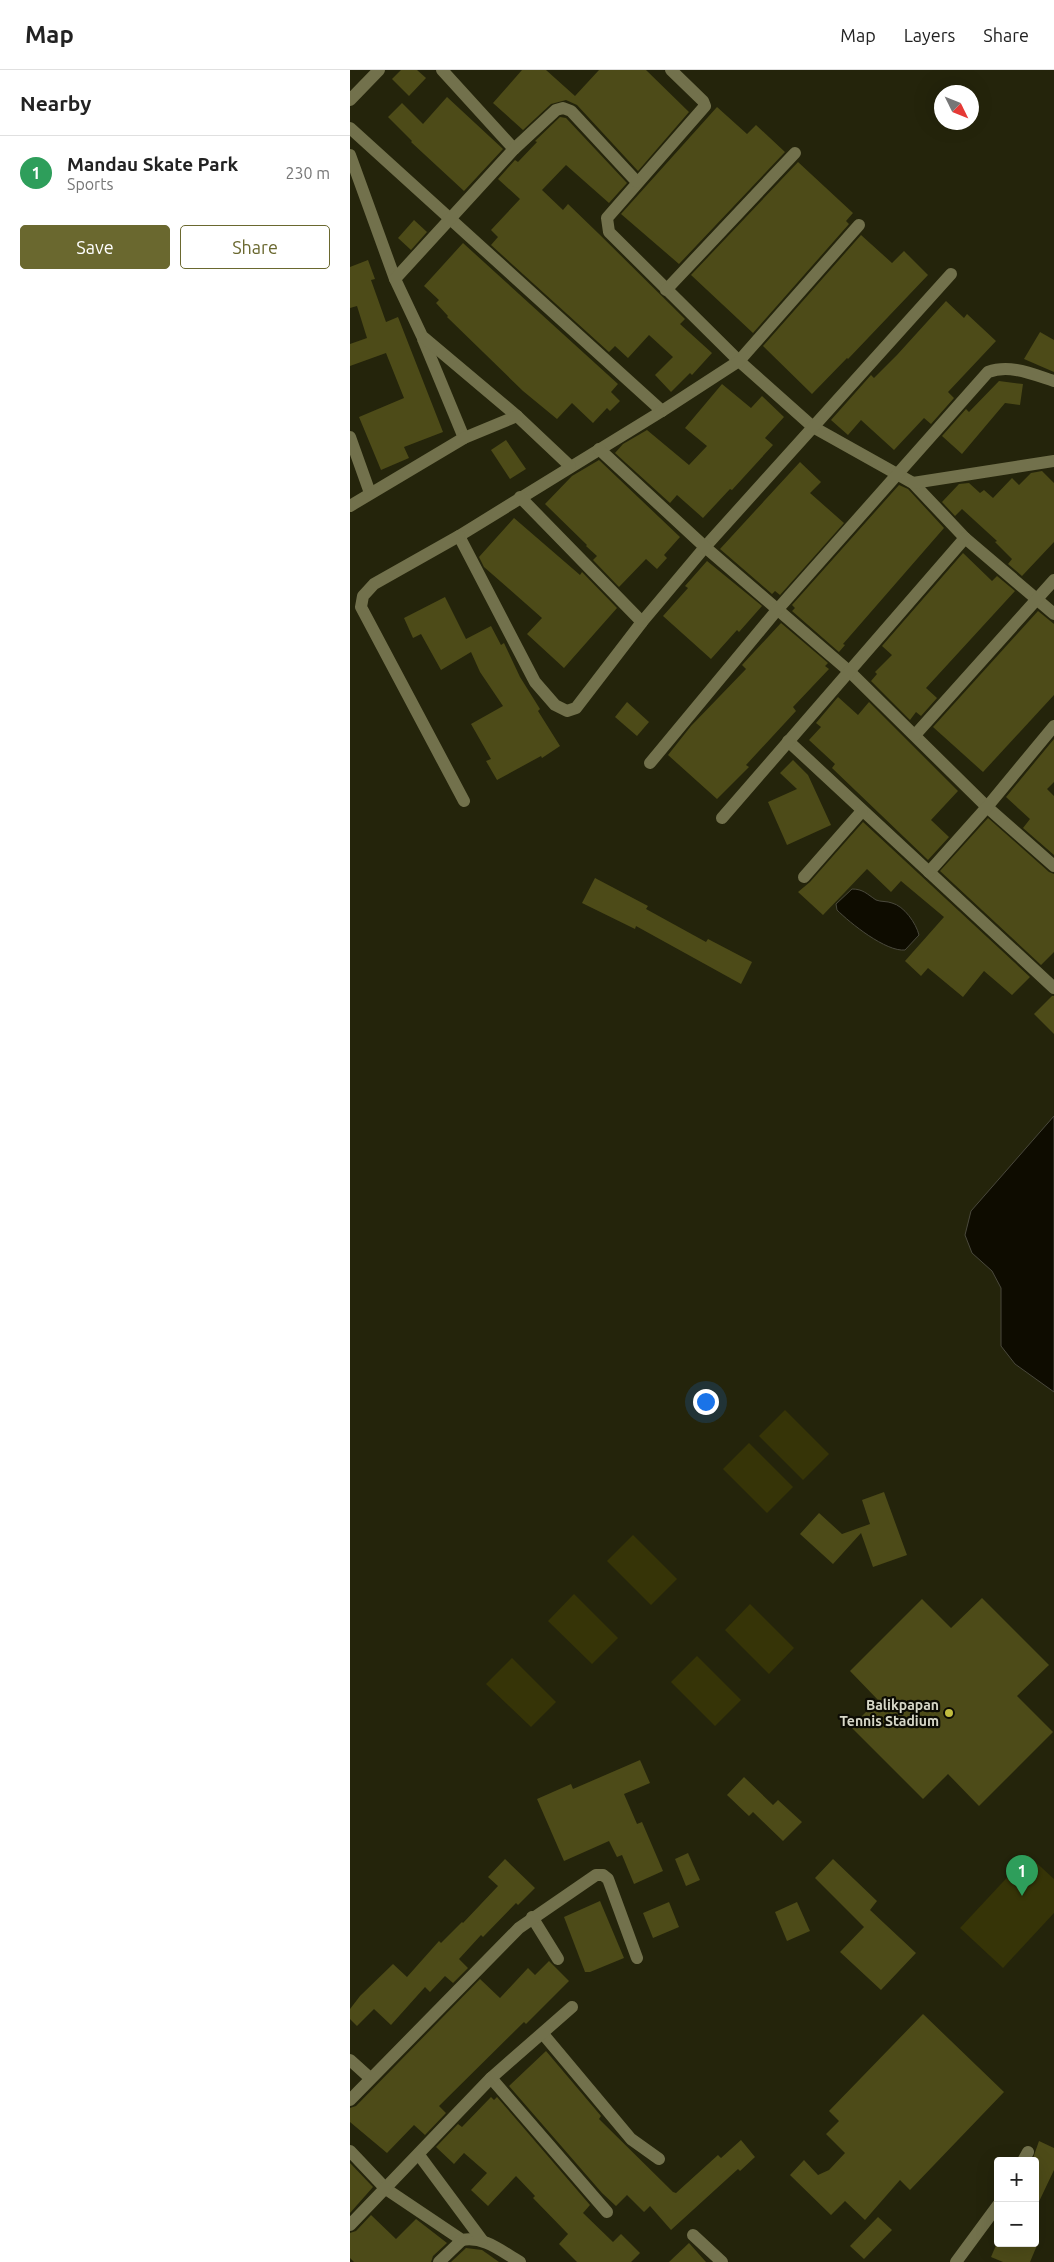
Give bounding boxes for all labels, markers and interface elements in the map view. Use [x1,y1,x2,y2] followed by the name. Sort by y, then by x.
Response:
[25,21,74,48] text: Map
[840,25,876,45] text: Map
[904,25,955,45] text: Layers
[983,25,1029,45] text: Share
[934,85,979,130] north arrow
[20,91,91,115] text: Nearby
[67,153,238,175] text: Mandau Skate Park
[31,164,41,182] text: 1
[285,164,330,182] text: 230 m
[67,175,113,193] text: Sports
[20,225,170,269] button: Save
[180,225,330,269] button: Share
[693,1389,719,1415] your location
[839,1697,939,1729] place label: Balikpapan Tennis Stadium
[943,1707,955,1719] marker: Balikpapan Tennis Stadium
[1006,1855,1038,1896] pin: 1
[994,2157,1039,2247] map controls
[994,2157,1039,2202] button: +
[994,2202,1039,2247] button: −

